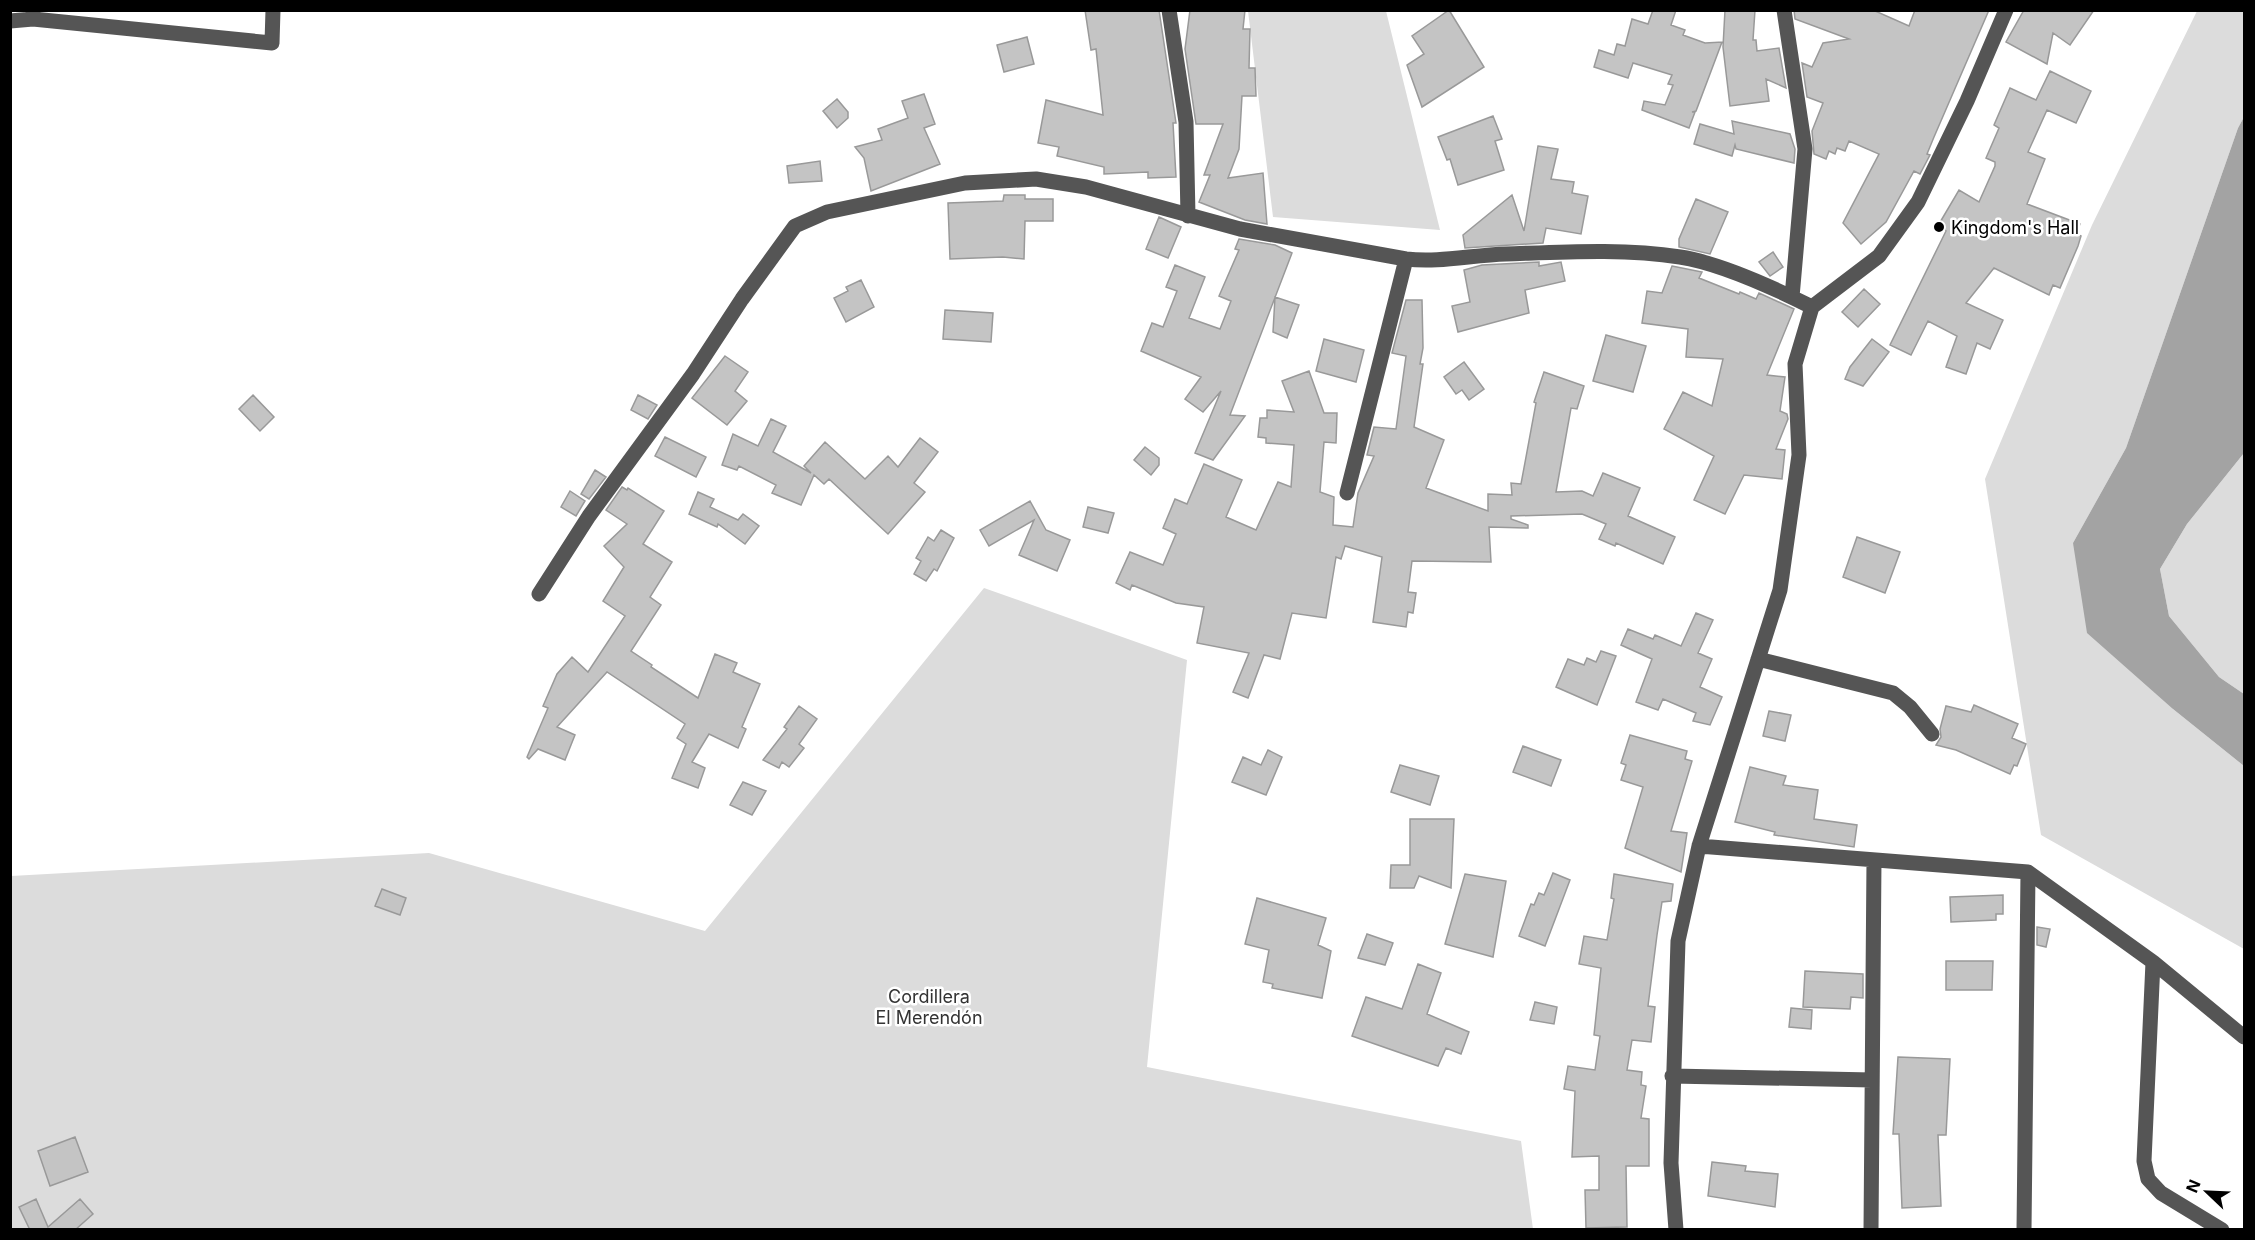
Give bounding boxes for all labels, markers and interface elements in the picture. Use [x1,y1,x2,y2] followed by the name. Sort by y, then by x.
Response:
[1951,217,2079,238] place label: Kingdom's Hall
[1932,220,1946,234] marker: Kingdom's Hall
[875,986,983,1028] park label: Cordillera El Merendón
[2177,1162,2237,1222] north arrow
[2182,1177,2205,1196] text: N

